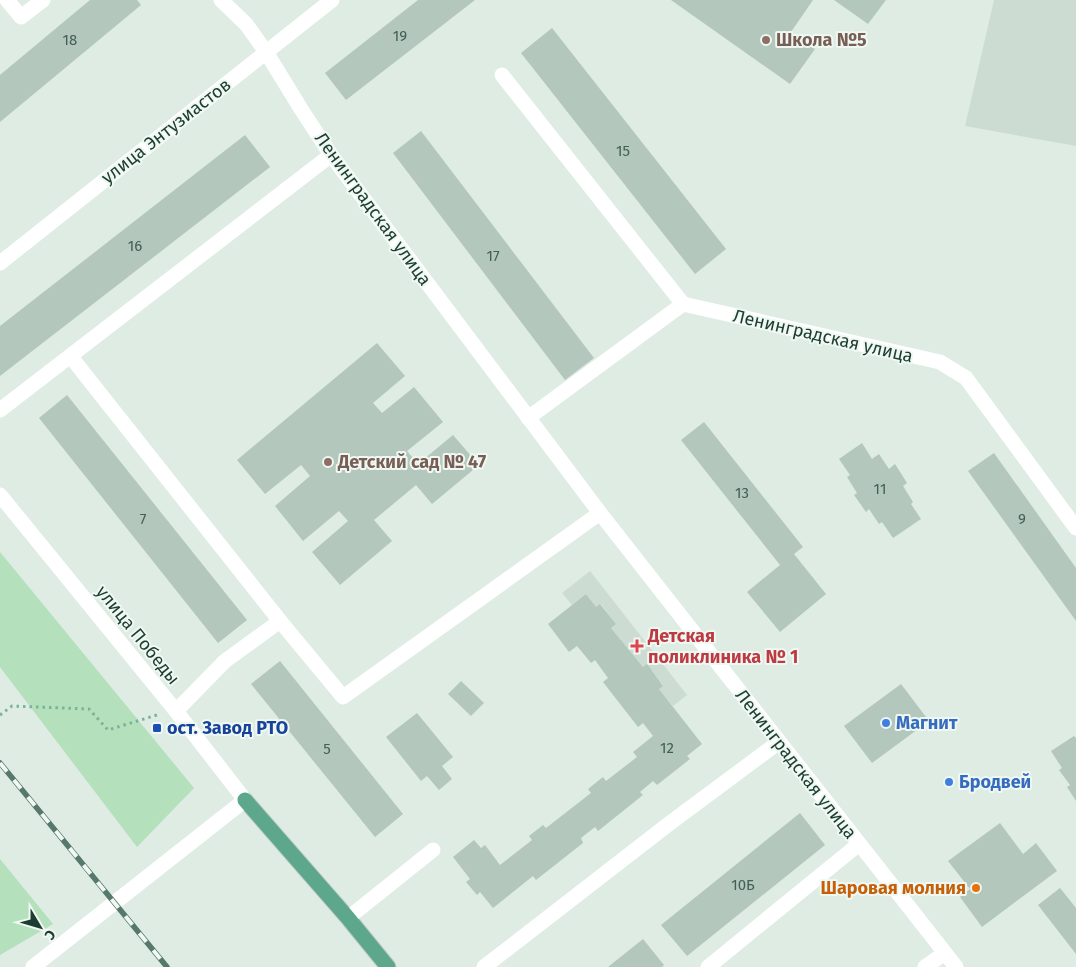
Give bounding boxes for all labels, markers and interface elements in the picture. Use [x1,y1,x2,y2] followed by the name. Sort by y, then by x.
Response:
[393,27,407,45] house number: 19
[776,29,867,51] place label: Школа №5
[63,31,77,49] house number: 18
[760,34,772,46] marker: Школа №5
[97,74,235,188] street label: улица Энтузиастов
[310,128,436,290] street label: Ленинградская улица
[616,142,630,160] house number: 15
[128,237,142,255] house number: 16
[486,247,500,265] house number: 17
[731,305,915,367] street label: Ленинградская улица
[337,451,487,473] place label: Детский сад № 47
[322,456,334,468] marker: Детский сад № 47
[874,480,886,498] house number: 11
[735,484,749,502] house number: 13
[140,510,147,528] house number: 7
[1018,510,1026,528] house number: 9
[91,581,185,689] street label: улица Победы
[647,625,798,668] place label: Детская поликлиника № 1
[630,639,644,653] marker: Детская поликлиника № 1
[731,685,861,843] street label: Ленинградская улица
[896,712,958,734] place label: Магнит
[167,717,288,739] place label: ост. Завод РТО
[880,717,892,729] marker: Магнит
[151,722,163,734] marker: ост. Завод РТО
[660,739,674,757] house number: 12
[323,740,331,758] house number: 5
[959,771,1031,793] place label: Бродвей
[943,776,955,788] marker: Бродвей
[731,876,755,894] house number: 10Б
[821,877,966,899] place label: Шаровая молния
[970,882,982,894] marker: Шаровая молния
[15,902,65,952] north arrow
[41,926,59,943] text: С

